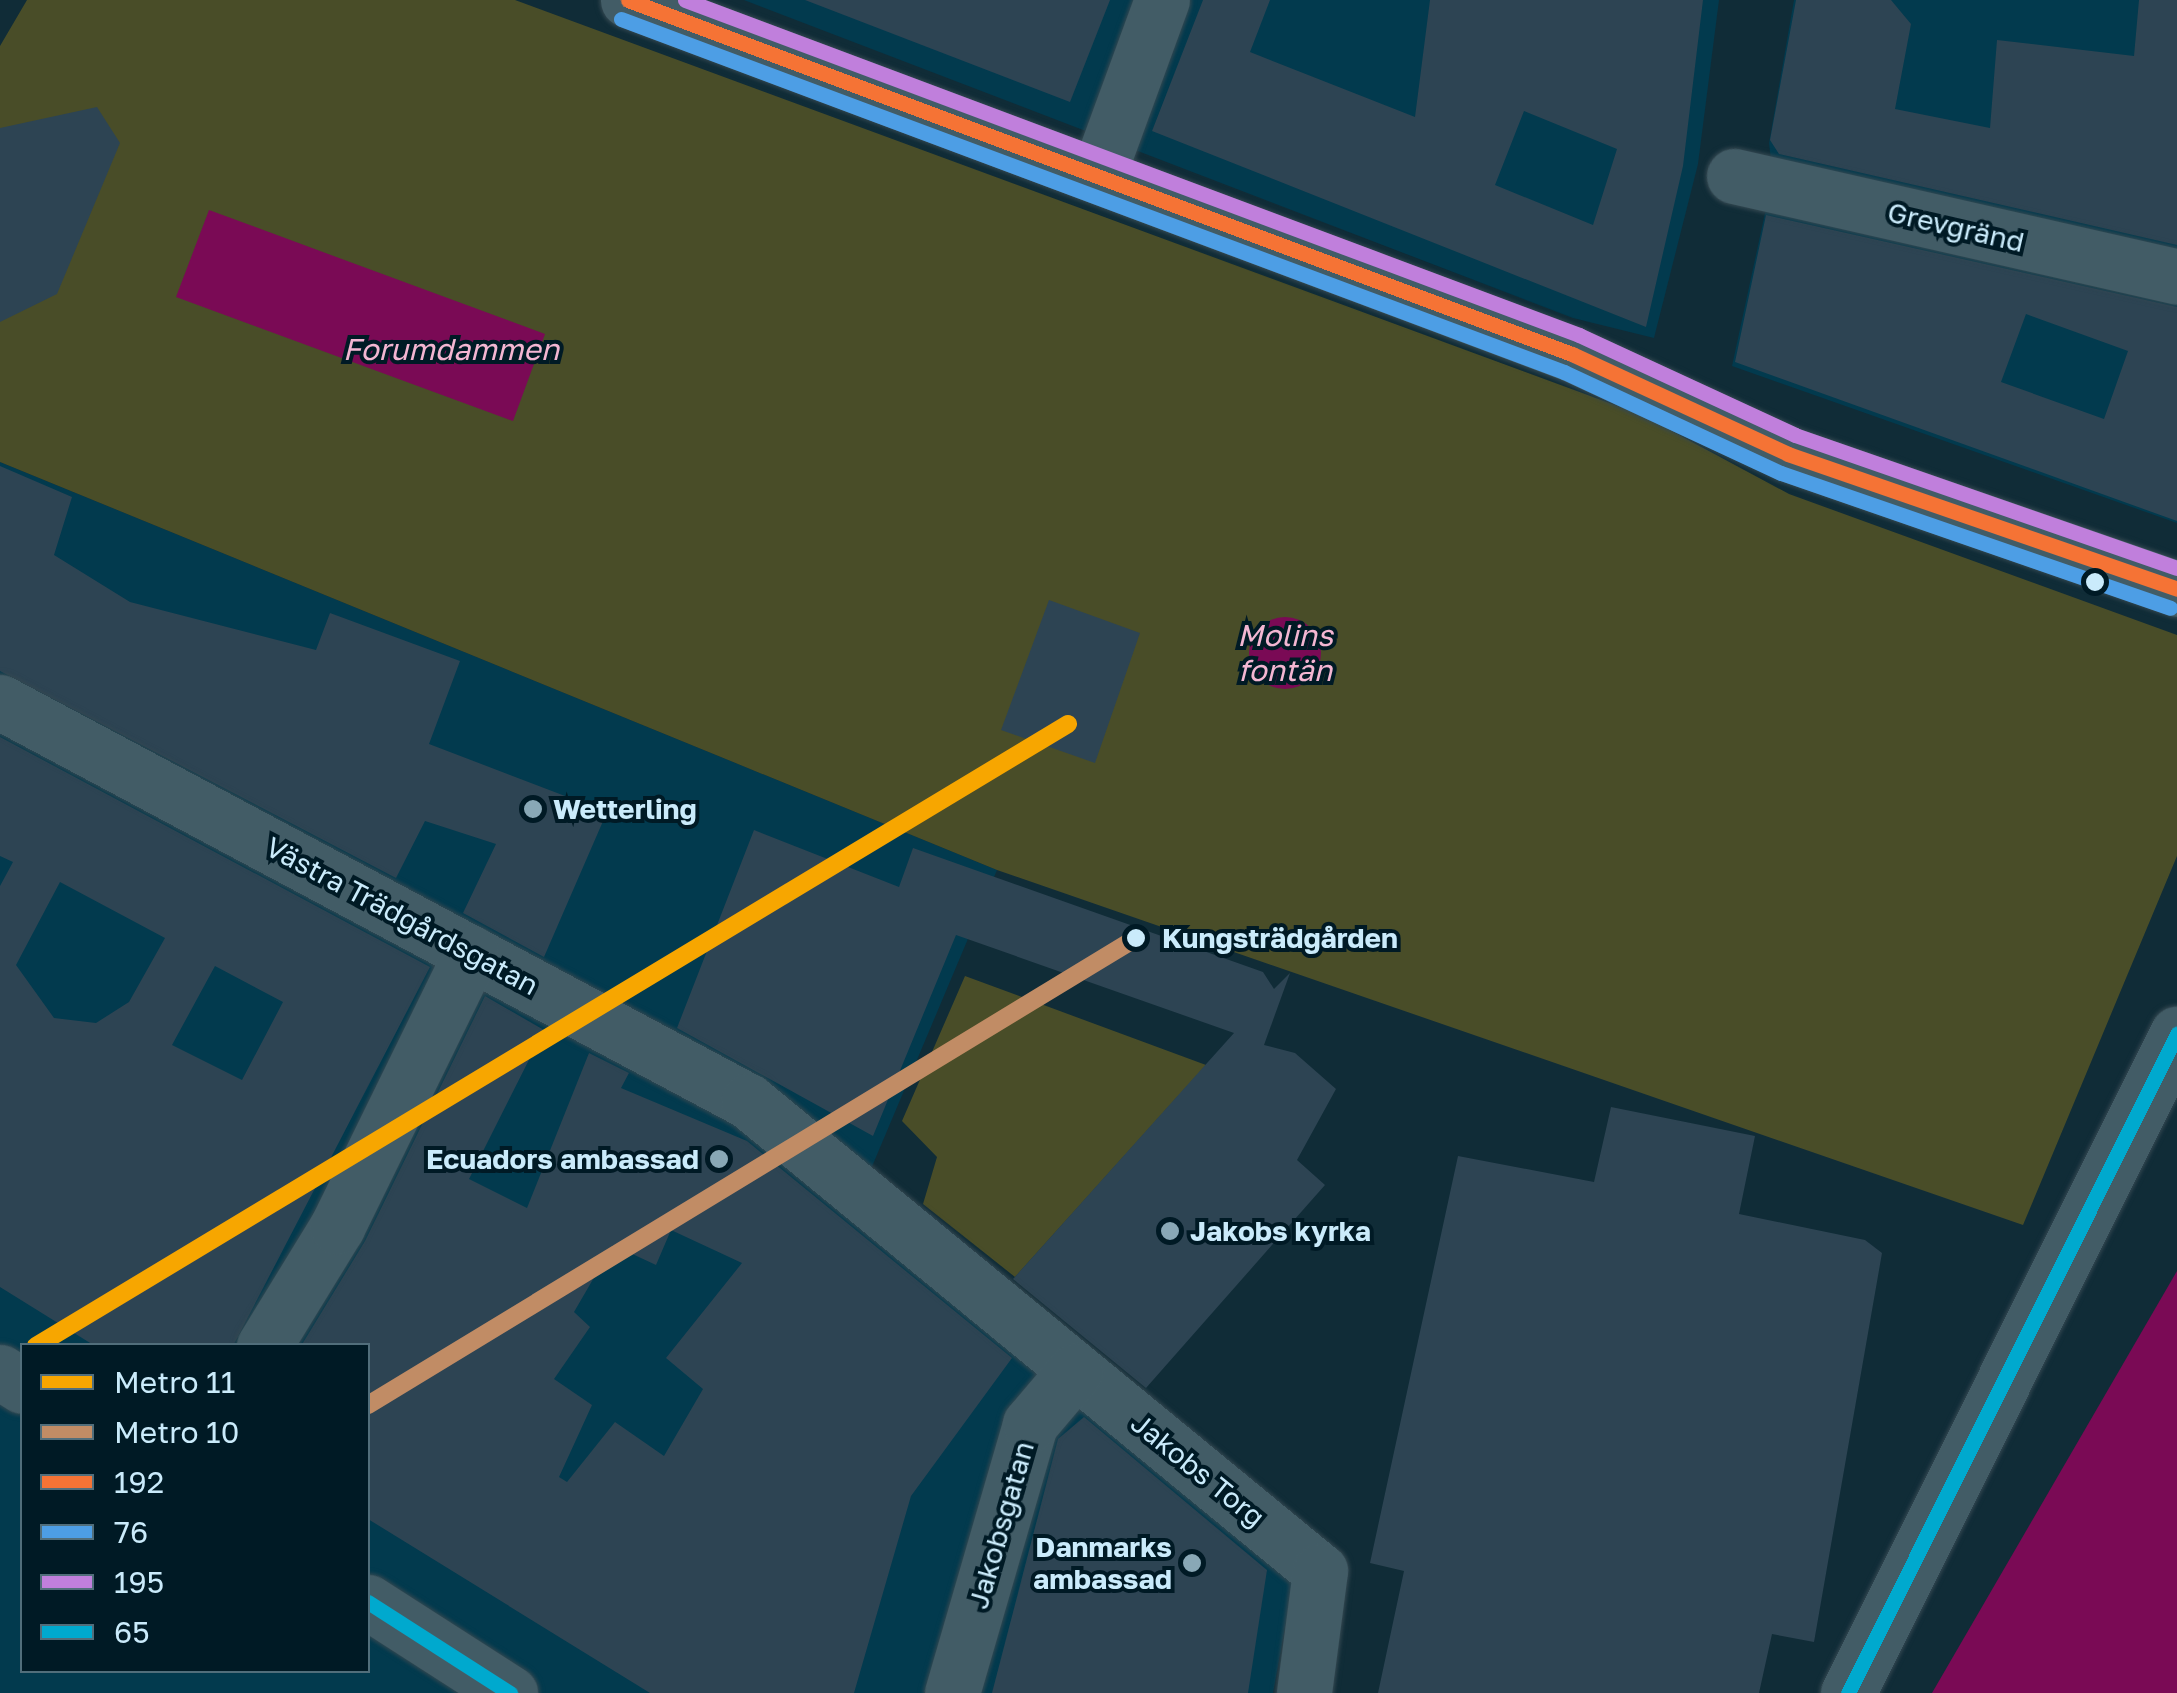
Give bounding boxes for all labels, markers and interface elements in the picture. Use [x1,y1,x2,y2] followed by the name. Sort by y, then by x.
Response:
[1884,195,2028,259] street label: Grevgränd
[343,331,559,367] water label: Forumdammen
[2085,572,2105,592] unlabelled marker
[1237,617,1333,688] water label: Molins fontän
[553,792,697,826] place label: Wetterling
[522,798,544,820] marker: Wetterling
[260,830,544,1002] street label: Västra Trädgårdsgatan
[1119,921,1153,955] marker: Kungsträdgården
[1162,921,1398,955] place label: Kungsträdgården
[426,1142,699,1176] place label: Ecuadors ambassad
[708,1148,730,1170] marker: Ecuadors ambassad
[1190,1214,1371,1248] place label: Jakobs kyrka
[1159,1220,1181,1242] marker: Jakobs kyrka
[20,1343,370,1673] legend
[114,1364,235,1400] text: Metro 11
[1124,1406,1272,1534] street label: Jakobs Torg
[114,1414,239,1450] text: Metro 10
[961,1437,1041,1613] street label: Jakobsgatan
[114,1464,164,1500] text: 192
[114,1514,148,1550] text: 76
[1033,1530,1172,1596] place label: Danmarks ambassad
[1181,1552,1203,1574] marker: Danmarks ambassad
[114,1564,164,1600] text: 195
[114,1614,150,1650] text: 65

